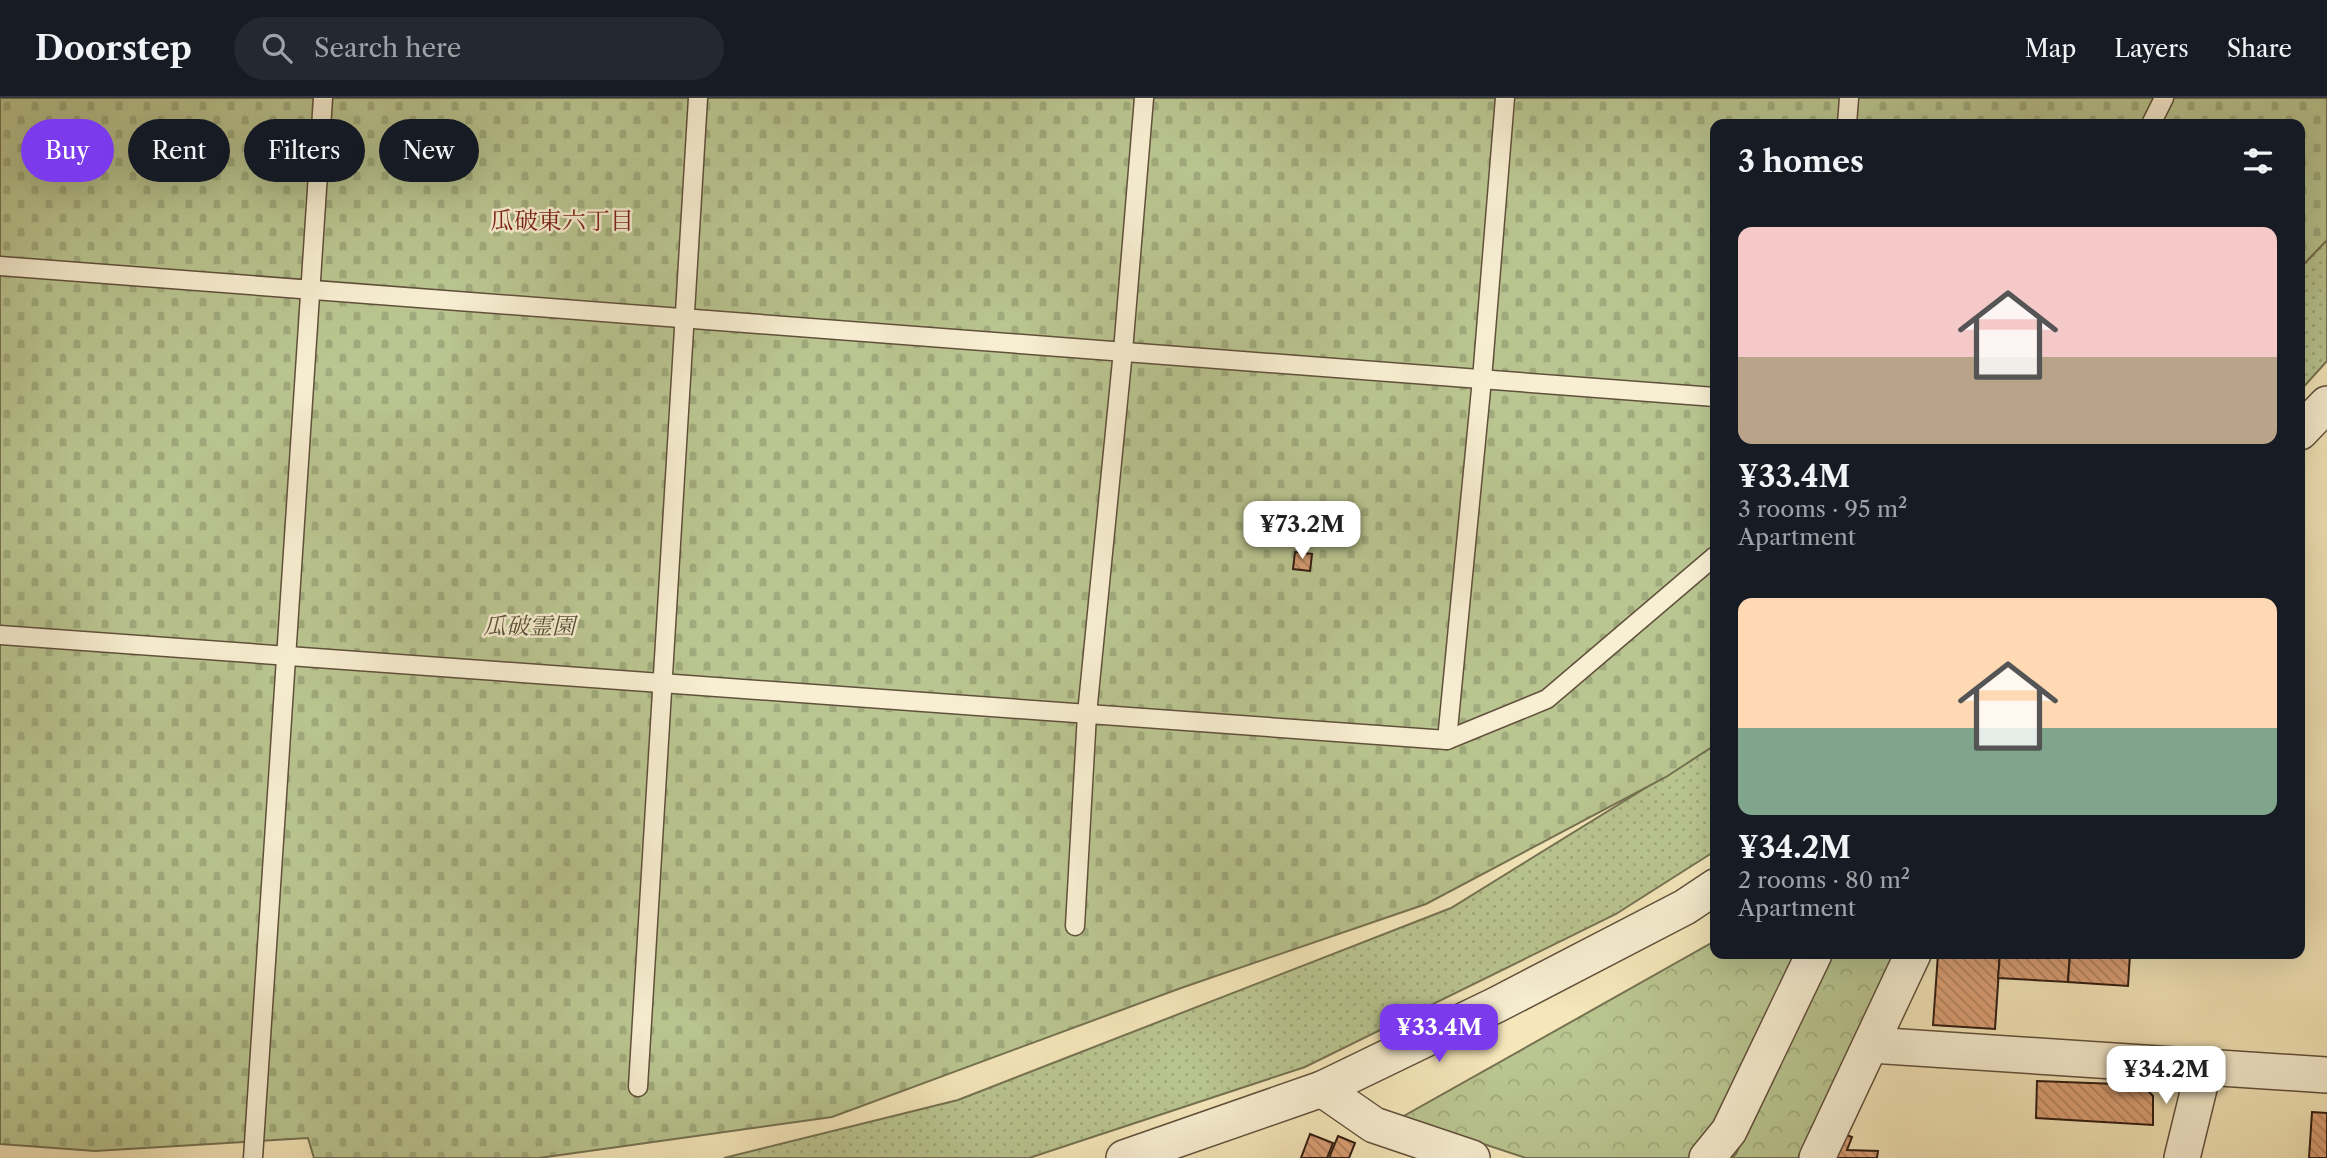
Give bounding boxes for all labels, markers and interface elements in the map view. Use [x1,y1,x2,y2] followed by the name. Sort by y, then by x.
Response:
[234,17,724,80] search box
[35,28,192,69] text: Doorstep
[258,29,296,67] icon: search
[314,32,461,64] text: Search here
[2025,34,2076,63] text: Map
[2114,34,2189,63] text: Layers
[2227,34,2292,63] text: Share
[21,119,114,182] chip: Buy
[128,119,230,182] chip: Rent
[244,119,365,182] chip: Filters
[379,119,479,182] chip: New
[2239,142,2277,180] icon: filters
[1738,143,1864,180] text: 3 homes
[490,206,634,235] district label: 瓜破東六丁目
[1945,272,2071,398] icon: home
[1738,458,1850,495] text: ¥33.4M
[1738,495,1907,523] text: 3 rooms · 95 m²
[1245,502,1359,561] pin: ¥73.2M
[1259,510,1345,538] text: ¥73.2M
[1738,523,1856,551] text: Apartment
[483,612,579,640] park label: 瓜破霊園
[1945,643,2071,769] icon: home
[1738,829,1851,866] text: ¥34.2M
[1738,866,1910,894] text: 2 rooms · 80 m²
[1738,894,1856,922] text: Apartment
[1382,1004,1496,1064] pin: ¥33.4M
[1396,1013,1482,1041] text: ¥33.4M
[2109,1046,2223,1106] pin: ¥34.2M
[2123,1055,2209,1083] text: ¥34.2M

